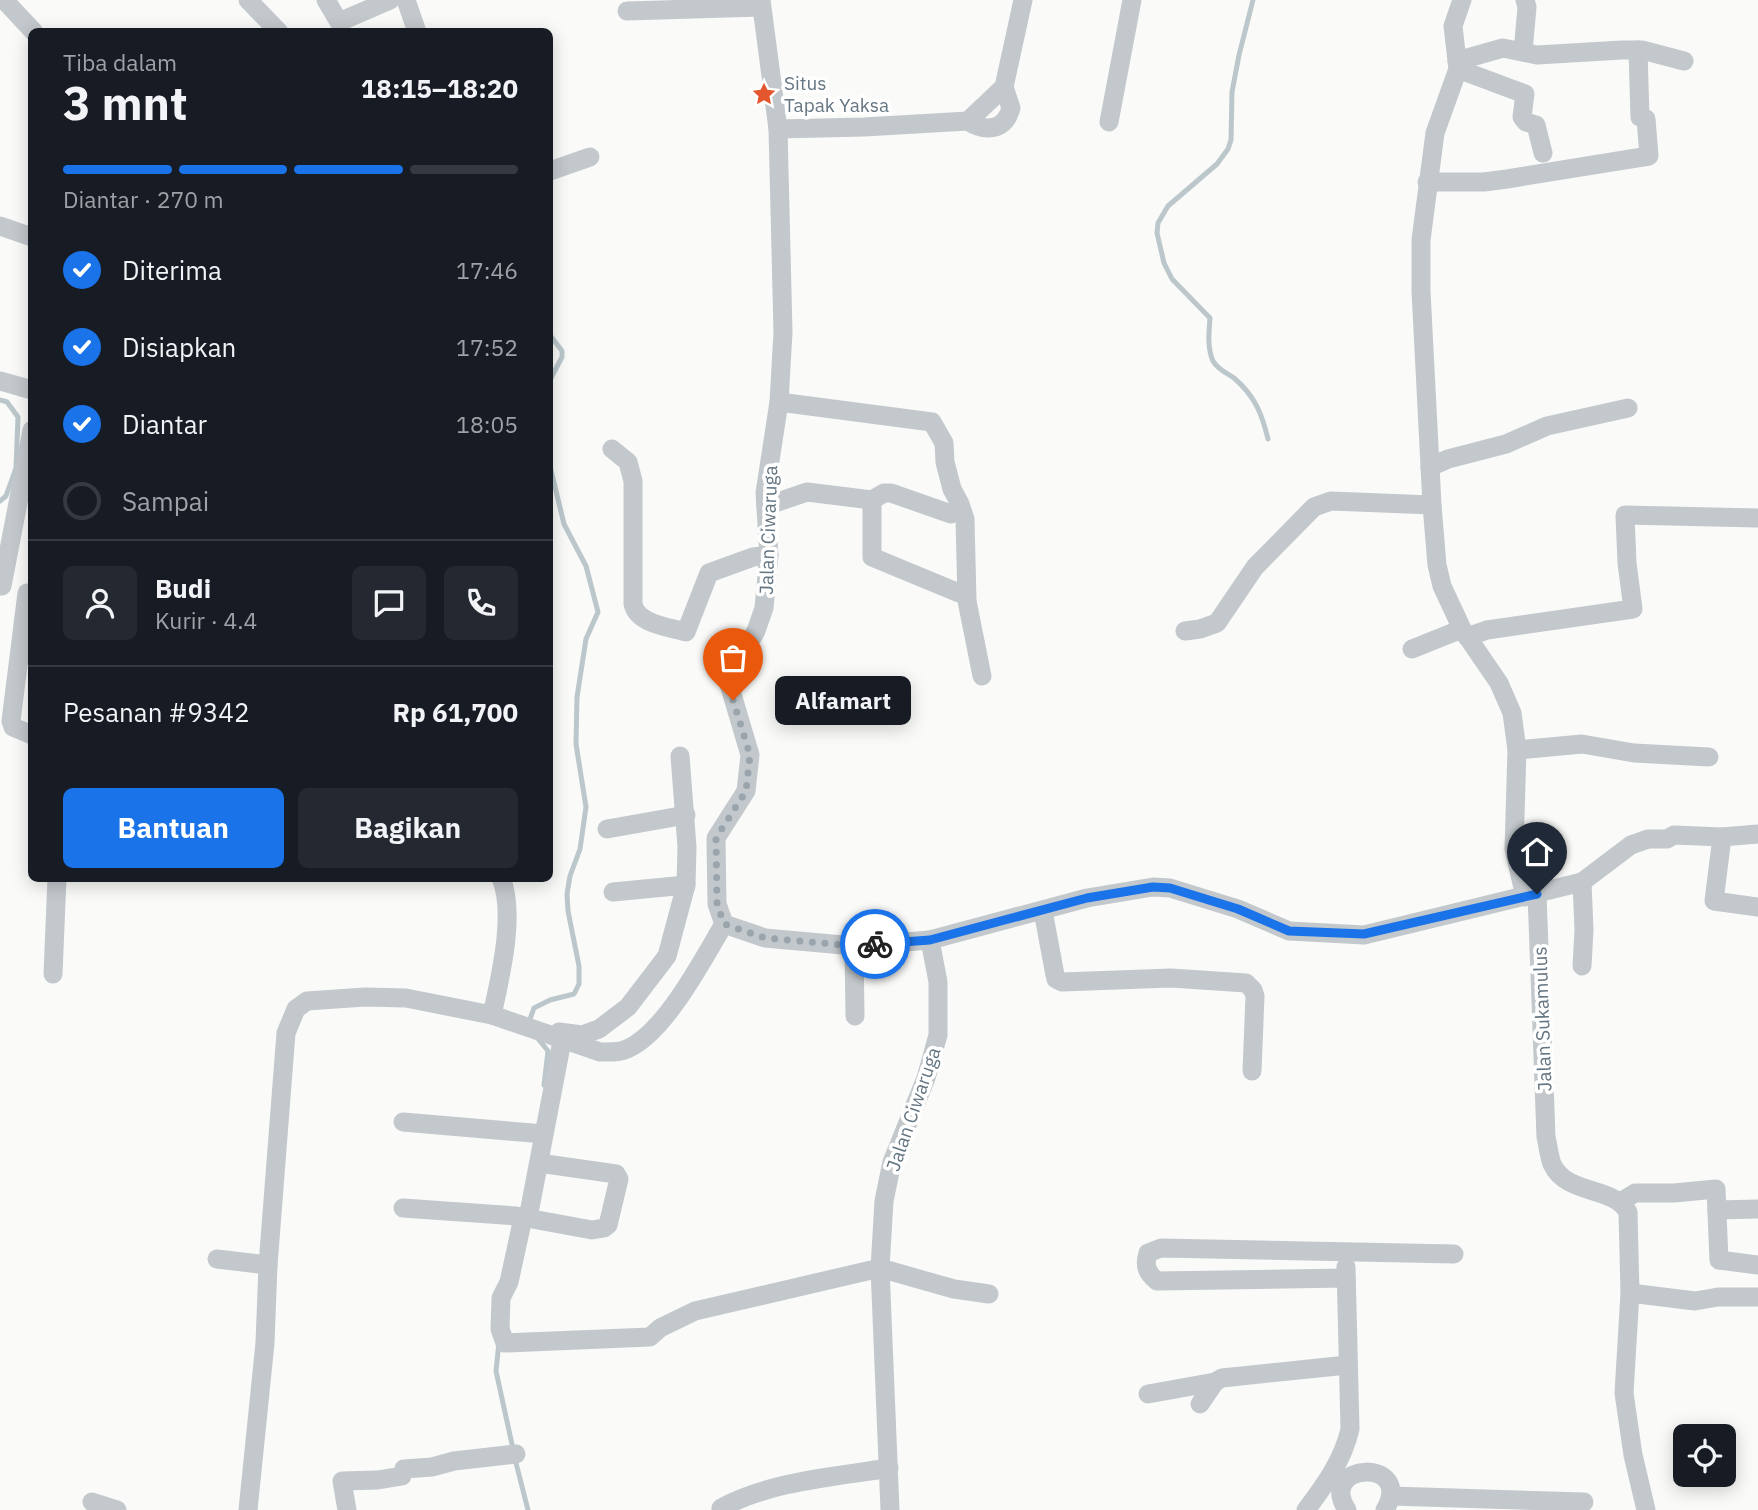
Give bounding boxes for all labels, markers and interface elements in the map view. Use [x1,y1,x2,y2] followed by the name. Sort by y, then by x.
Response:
[63,47,177,77] text: Tiba dalam
[361,71,518,105] text: 18:15–18:20
[784,71,889,117] place label: Situs Tapak Yaksa
[63,73,188,133] text: 3 mnt
[750,80,778,108] place icon: Situs Tapak Yaksa
[63,184,224,214] text: Diantar · 270 m
[63,251,101,289] icon: check
[122,253,222,287] text: Diterima
[456,255,518,285] text: 17:46
[63,328,101,366] icon: check
[122,330,236,364] text: Disiapkan
[456,332,518,362] text: 17:52
[63,405,101,443] icon: check
[122,407,207,441] text: Diantar
[456,409,518,439] text: 18:05
[754,465,782,595] street label: Jalan Ciwaruga
[122,484,209,518] text: Sampai
[63,566,137,640] button: person
[352,566,426,640] button: chat
[444,566,518,640] button: phone
[155,571,211,605] text: Budi
[155,605,257,635] text: Kurir · 4.4
[703,628,763,700] pin
[714,639,752,677] icon: bag
[775,676,912,724] callout: Alfamart
[795,685,891,715] text: Alfamart
[63,695,250,729] text: Pesanan #9342
[392,695,518,729] text: Rp 61,700
[63,788,284,868] button: Bantuan
[298,788,518,868] button: Bagikan
[1507,822,1567,894] pin
[1518,833,1556,871] icon: home
[840,909,910,979] courier
[856,925,894,963] icon: bike
[1527,946,1557,1092] street label: Jalan Sukamulus
[881,1044,945,1174] street label: Jalan Ciwaruga
[1673,1424,1736,1487] map controls
[1673,1424,1736,1487] button: locate

